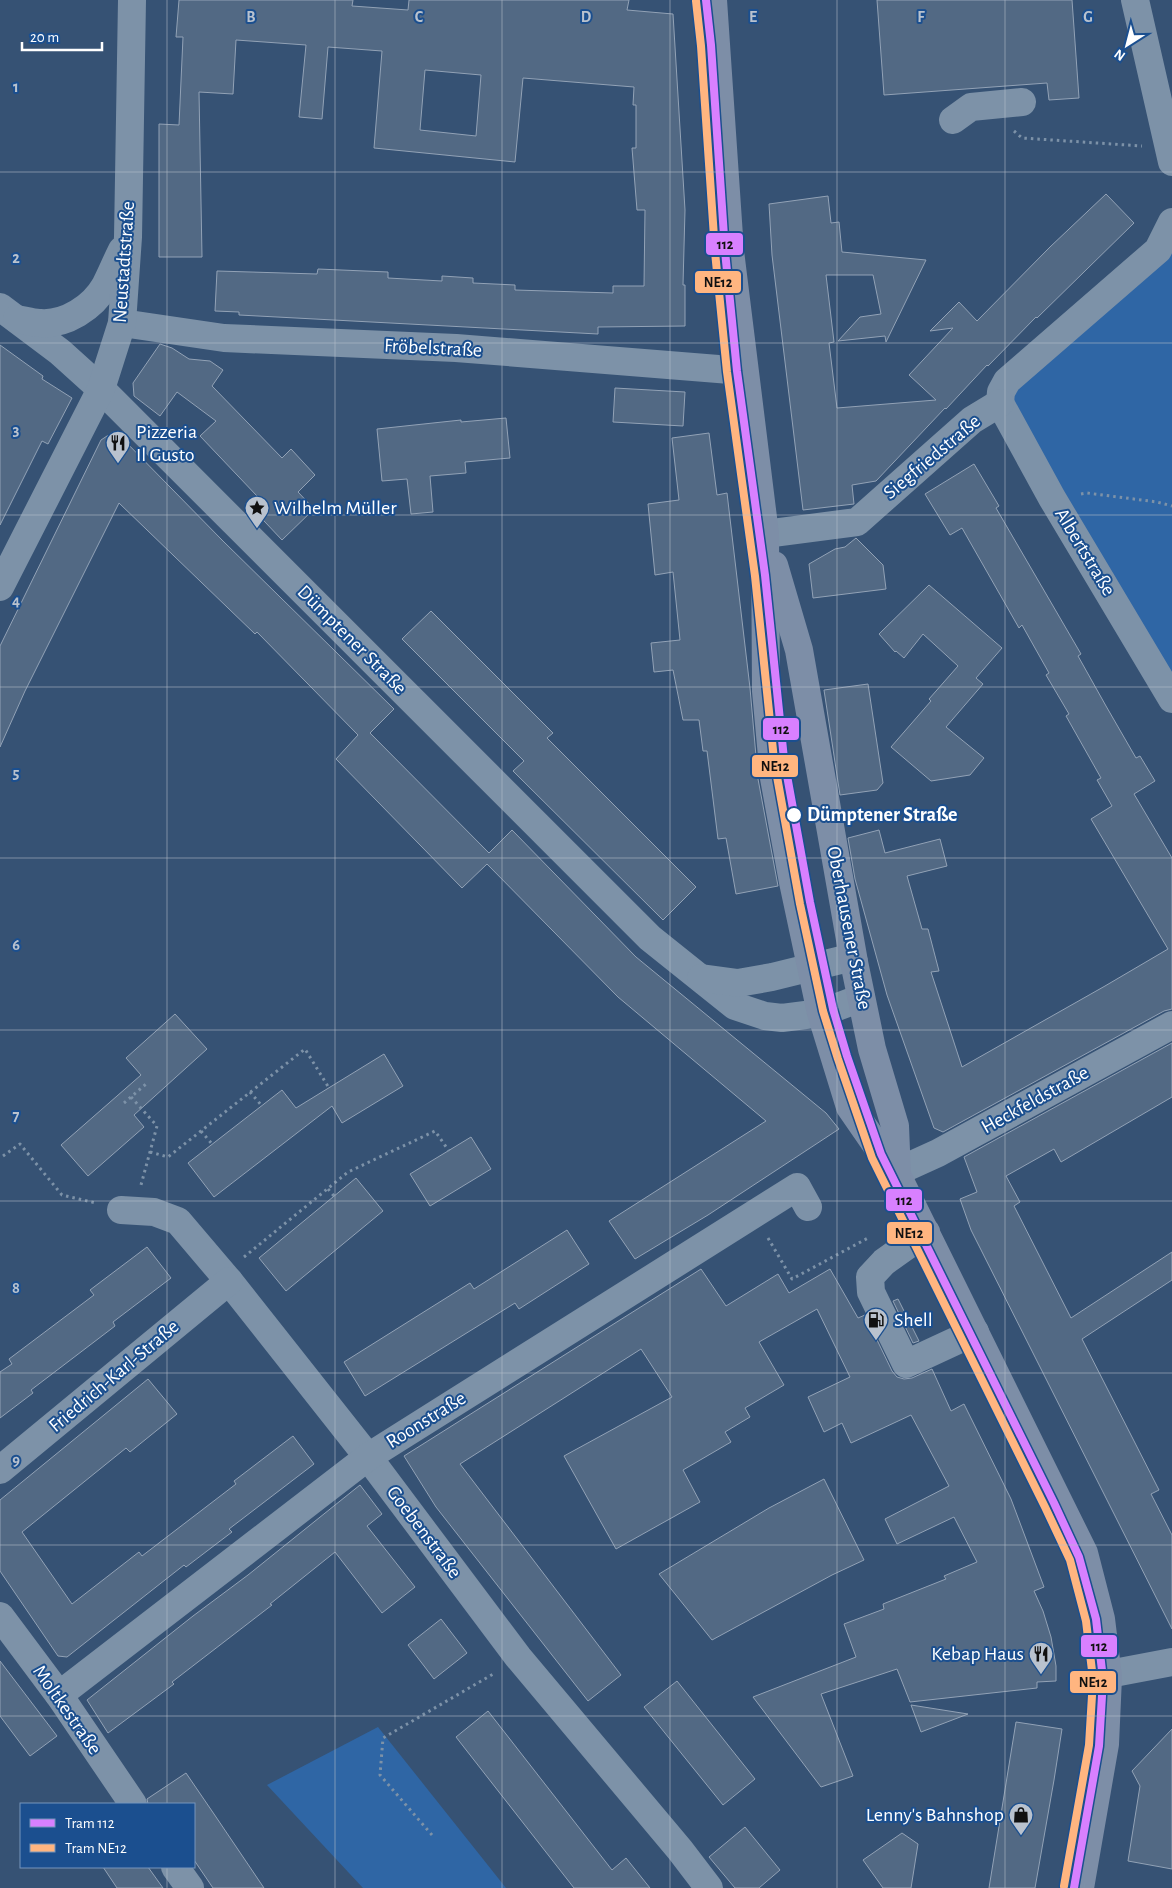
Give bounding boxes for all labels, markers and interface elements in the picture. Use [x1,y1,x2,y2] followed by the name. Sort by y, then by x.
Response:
[246,9,256,25] text: B
[415,9,424,25] text: C
[581,9,592,25] text: D
[749,9,757,25] text: E
[917,9,925,25] text: F
[1083,9,1093,25] text: G
[22,20,102,52] scale bar
[1102,20,1152,70] north arrow
[30,30,59,45] text: 20 m
[1112,46,1128,63] text: N
[13,79,19,95] text: 1
[110,200,138,324] street label: Neustadtstraße
[705,232,744,256] line badge: 112
[717,238,734,252] text: 112
[12,250,20,266] text: 2
[694,270,742,294] line badge: NE12
[704,276,733,290] text: NE12
[383,335,483,361] street label: Fröbelstraße
[880,411,984,503] street label: Siegfriedstraße
[13,422,20,438] text: 3
[136,422,197,465] place label: Pizzeria Il Gusto
[105,430,131,464] restaurant icon: Pizzeria Il Gusto
[244,495,270,529] place icon: Wilhelm Müller
[274,498,397,518] place label: Wilhelm Müller
[1051,505,1119,599] street label: Albertstraße
[294,582,410,698] street label: Dümptener Straße
[12,593,20,609] text: 4
[762,717,800,741] line badge: 112
[773,723,790,737] text: 112
[751,754,799,778] line badge: NE12
[761,760,790,774] text: NE12
[13,765,20,781] text: 5
[807,805,957,825] place label: Dümptener Straße
[785,806,803,824] marker: Dümptener Straße
[823,845,875,1011] street label: Oberhausener Straße
[12,937,20,953] text: 6
[978,1062,1092,1138] street label: Heckfeldstraße
[13,1108,20,1124] text: 7
[885,1188,923,1212] line badge: 112
[896,1194,913,1208] text: 112
[886,1221,933,1245] line badge: NE12
[895,1227,924,1241] text: NE12
[12,1280,20,1296] text: 8
[863,1307,889,1341] fuel station icon: Shell
[894,1310,933,1330] place label: Shell
[45,1316,183,1436] street label: Friedrich-Karl-Straße
[383,1388,469,1452] street label: Roonstraße
[12,1452,20,1468] text: 9
[383,1482,465,1582] street label: Goebenstraße
[1080,1634,1118,1658] line badge: 112
[1091,1640,1108,1654] text: 112
[1028,1641,1054,1675] restaurant icon: Kebap Haus
[931,1644,1024,1664] place label: Kebap Haus
[29,1662,105,1758] street label: Moltkestraße
[1069,1670,1117,1694] line badge: NE12
[1079,1676,1108,1690] text: NE12
[1008,1802,1034,1836] shop icon: Lenny's Bahnshop
[20,1803,195,1868] legend
[866,1805,1004,1825] place label: Lenny's Bahnshop
[65,1816,115,1831] text: Tram 112
[65,1841,127,1856] text: Tram NE12

